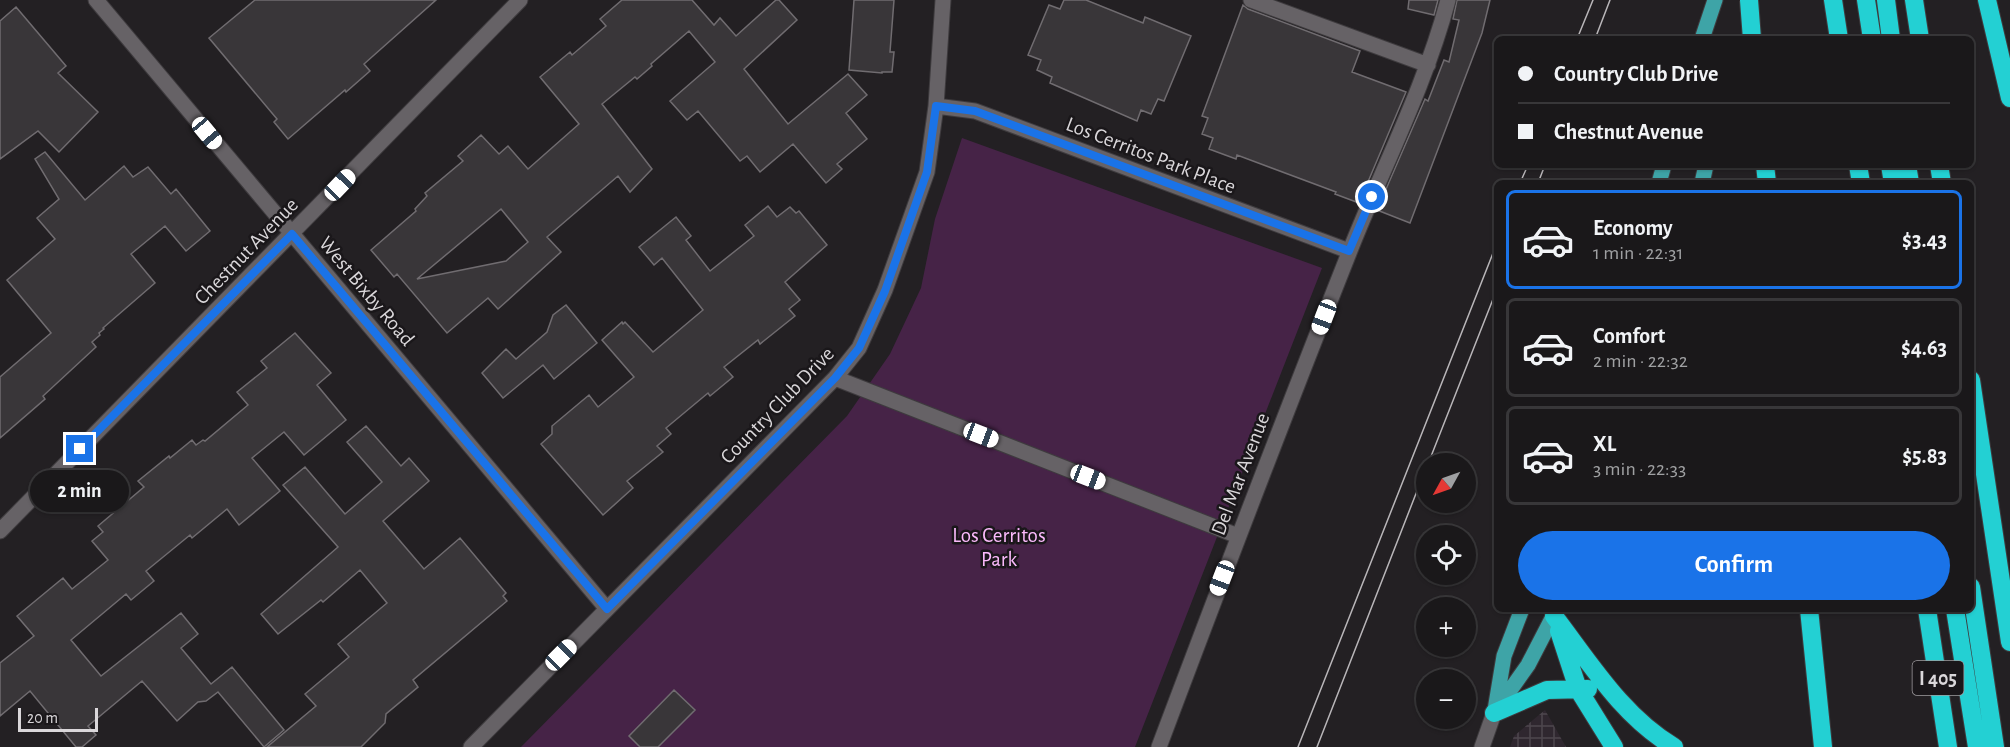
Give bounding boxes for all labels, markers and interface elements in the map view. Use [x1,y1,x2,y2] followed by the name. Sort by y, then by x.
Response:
[1554,63,1718,85] text: Country Club Drive
[189,113,225,153] car
[1063,113,1239,198] street label: Los Cerritos Park Place
[1554,121,1703,143] text: Chestnut Avenue
[321,166,359,204] car
[1358,183,1385,210] route start
[191,194,302,309] street label: Chestnut Avenue
[1521,213,1575,267] icon: car
[1593,217,1673,239] text: Economy
[1902,229,1947,251] text: $3.43
[315,233,418,350] street label: West Bixby Road
[1593,243,1683,263] text: 1 min · 22:31
[1309,297,1339,337] car
[1521,321,1575,375] icon: car
[1593,325,1665,347] text: Comfort
[1901,337,1947,359] text: $4.63
[717,343,838,468] street label: Country Club Drive
[1593,351,1688,371] text: 2 min · 22:32
[1208,410,1273,538] street label: Del Mar Avenue
[961,420,1001,450] car
[1521,429,1575,483] icon: car
[1593,433,1616,455] text: XL
[66,435,93,462] route end
[1902,445,1947,467] text: $5.83
[1416,453,1476,513] north arrow
[1416,453,1476,729] map controls
[1593,459,1686,479] text: 3 min · 22:33
[1068,462,1108,492] car
[31,470,130,512] callout: 2 min
[57,481,102,501] text: 2 min
[952,525,1046,570] park label: Los Cerritos Park
[1416,525,1476,585] button: locate
[1518,531,1950,600] button: Confirm
[1207,558,1237,598] car
[1416,597,1476,657] button: +
[542,636,580,674] car
[1912,661,1964,695] road number: I 405
[1416,669,1476,729] button: −
[18,705,98,732] scale bar
[27,710,58,726] text: 20 m

